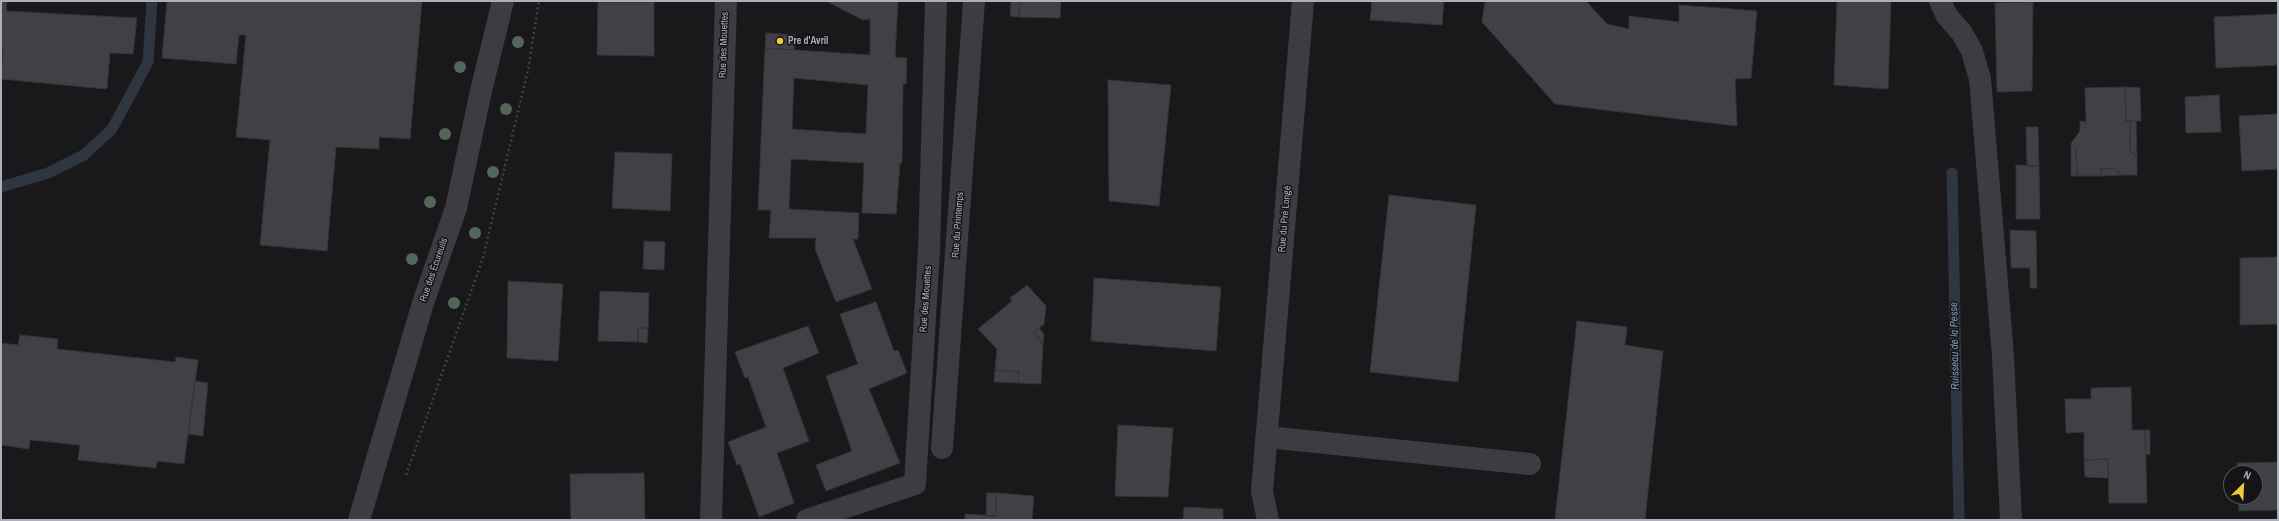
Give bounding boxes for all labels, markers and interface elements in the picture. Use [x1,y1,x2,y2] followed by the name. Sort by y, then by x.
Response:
[717,12,731,78] street label: Rue des Mouettes
[788,35,828,47] place label: Pre d'Avril
[775,36,785,46] marker: Pre d'Avril
[1276,185,1294,253] street label: Rue du Pré Longé
[950,192,966,258] street label: Rue du Printemps
[417,236,451,304] street label: Rue des Écureuils
[918,265,934,333] street label: Rue des Mouettes
[1948,302,1962,390] water label: Ruisseau de la Pesse
[2223,465,2263,505] north arrow
[2242,467,2253,483] text: N

